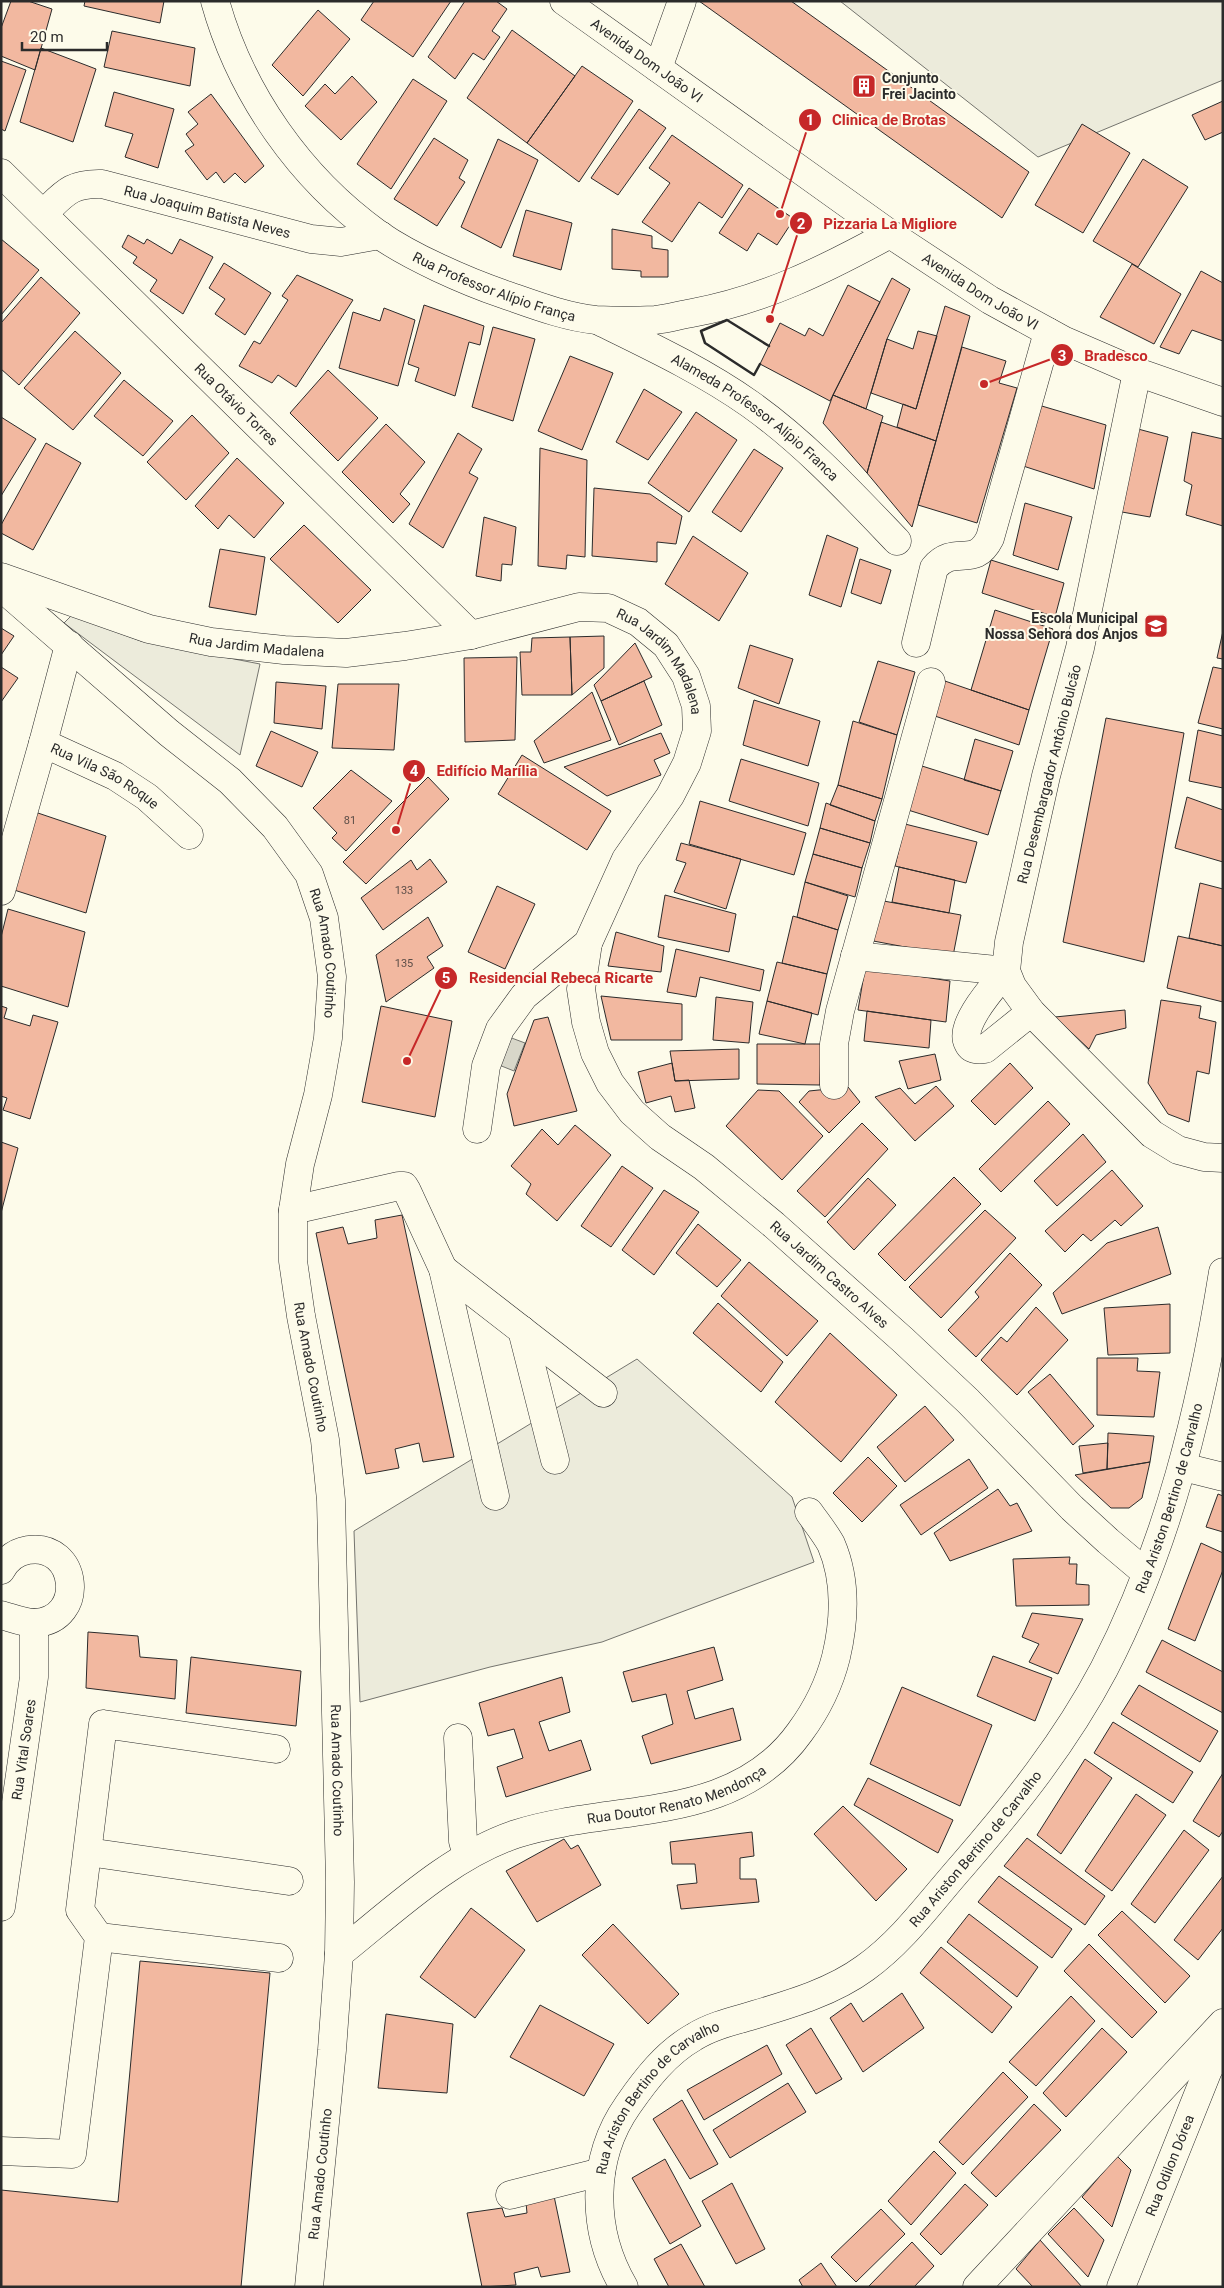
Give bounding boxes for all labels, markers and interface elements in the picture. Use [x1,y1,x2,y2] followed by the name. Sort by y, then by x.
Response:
[588,15,706,106] street label: Avenida Dom João VI
[22,20,108,52] scale bar
[30,28,64,46] text: 20 m
[882,70,956,102] place label: Conjunto Frei Jacinto
[851,73,877,99] building icon: Conjunto Frei Jacinto
[797,105,956,135] callout: Clinica de Brotas
[806,111,814,129] text: 1
[832,111,946,129] text: Clinica de Brotas
[122,182,292,241] street label: Rua Joaquim Batista Neves
[788,208,967,238] callout: Pizzaria La Migliore
[797,215,806,233] text: 2
[823,215,957,233] text: Pizzaria La Migliore
[410,248,577,325] street label: Rua Professor Alípio França
[919,250,1041,333] street label: Avenida Dom João VI
[1049,340,1158,370] callout: Bradesco
[1058,347,1066,365] text: 3
[1084,347,1148,365] text: Bradesco
[669,351,842,484] street label: Alameda Professor Alípio Franca
[191,360,281,449] street label: Rua Otávio Torres
[614,605,704,715] street label: Rua Jardim Madalena
[985,610,1138,642] place label: Escola Municipal Nossa Sehora dos Anjos
[1143,613,1169,639] school or university icon: Escola Municipal Nossa Sehora dos Anjos
[188,630,325,660] street label: Rua Jardim Madalena
[1014,663,1084,885] street label: Rua Desembargador Antônio Bulcão
[48,740,162,812] street label: Rua Vila São Roque
[402,756,548,786] callout: Edifício Marília
[410,762,419,780] text: 4
[437,762,537,780] text: Edifício Marília
[344,814,356,827] house number: 81
[395,884,413,897] house number: 133
[306,886,340,1019] street label: Rua Amado Coutinho
[395,957,413,970] house number: 135
[434,963,663,993] callout: Residencial Rebeca Ricarte
[442,969,450,987] text: 5
[469,969,653,987] text: Residencial Rebeca Ricarte
[767,1217,892,1331] street label: Rua Jardim Castro Alves
[291,1301,331,1433] street label: Rua Amado Coutinho
[1132,1402,1206,1595] street label: Rua Ariston Bertino de Carvalho
[8,1698,39,1801] street label: Rua Vital Soares
[328,1704,347,1837] street label: Rua Amado Coutinho
[586,1762,769,1827] street label: Rua Doutor Renato Mendonça
[906,1767,1045,1930] street label: Rua Ariston Bertino de Carvalho
[593,2018,721,2176] street label: Rua Ariston Bertino de Carvalho
[305,2107,335,2240] street label: Rua Amado Coutinho
[1142,2112,1197,2218] street label: Rua Odilon Dórea

